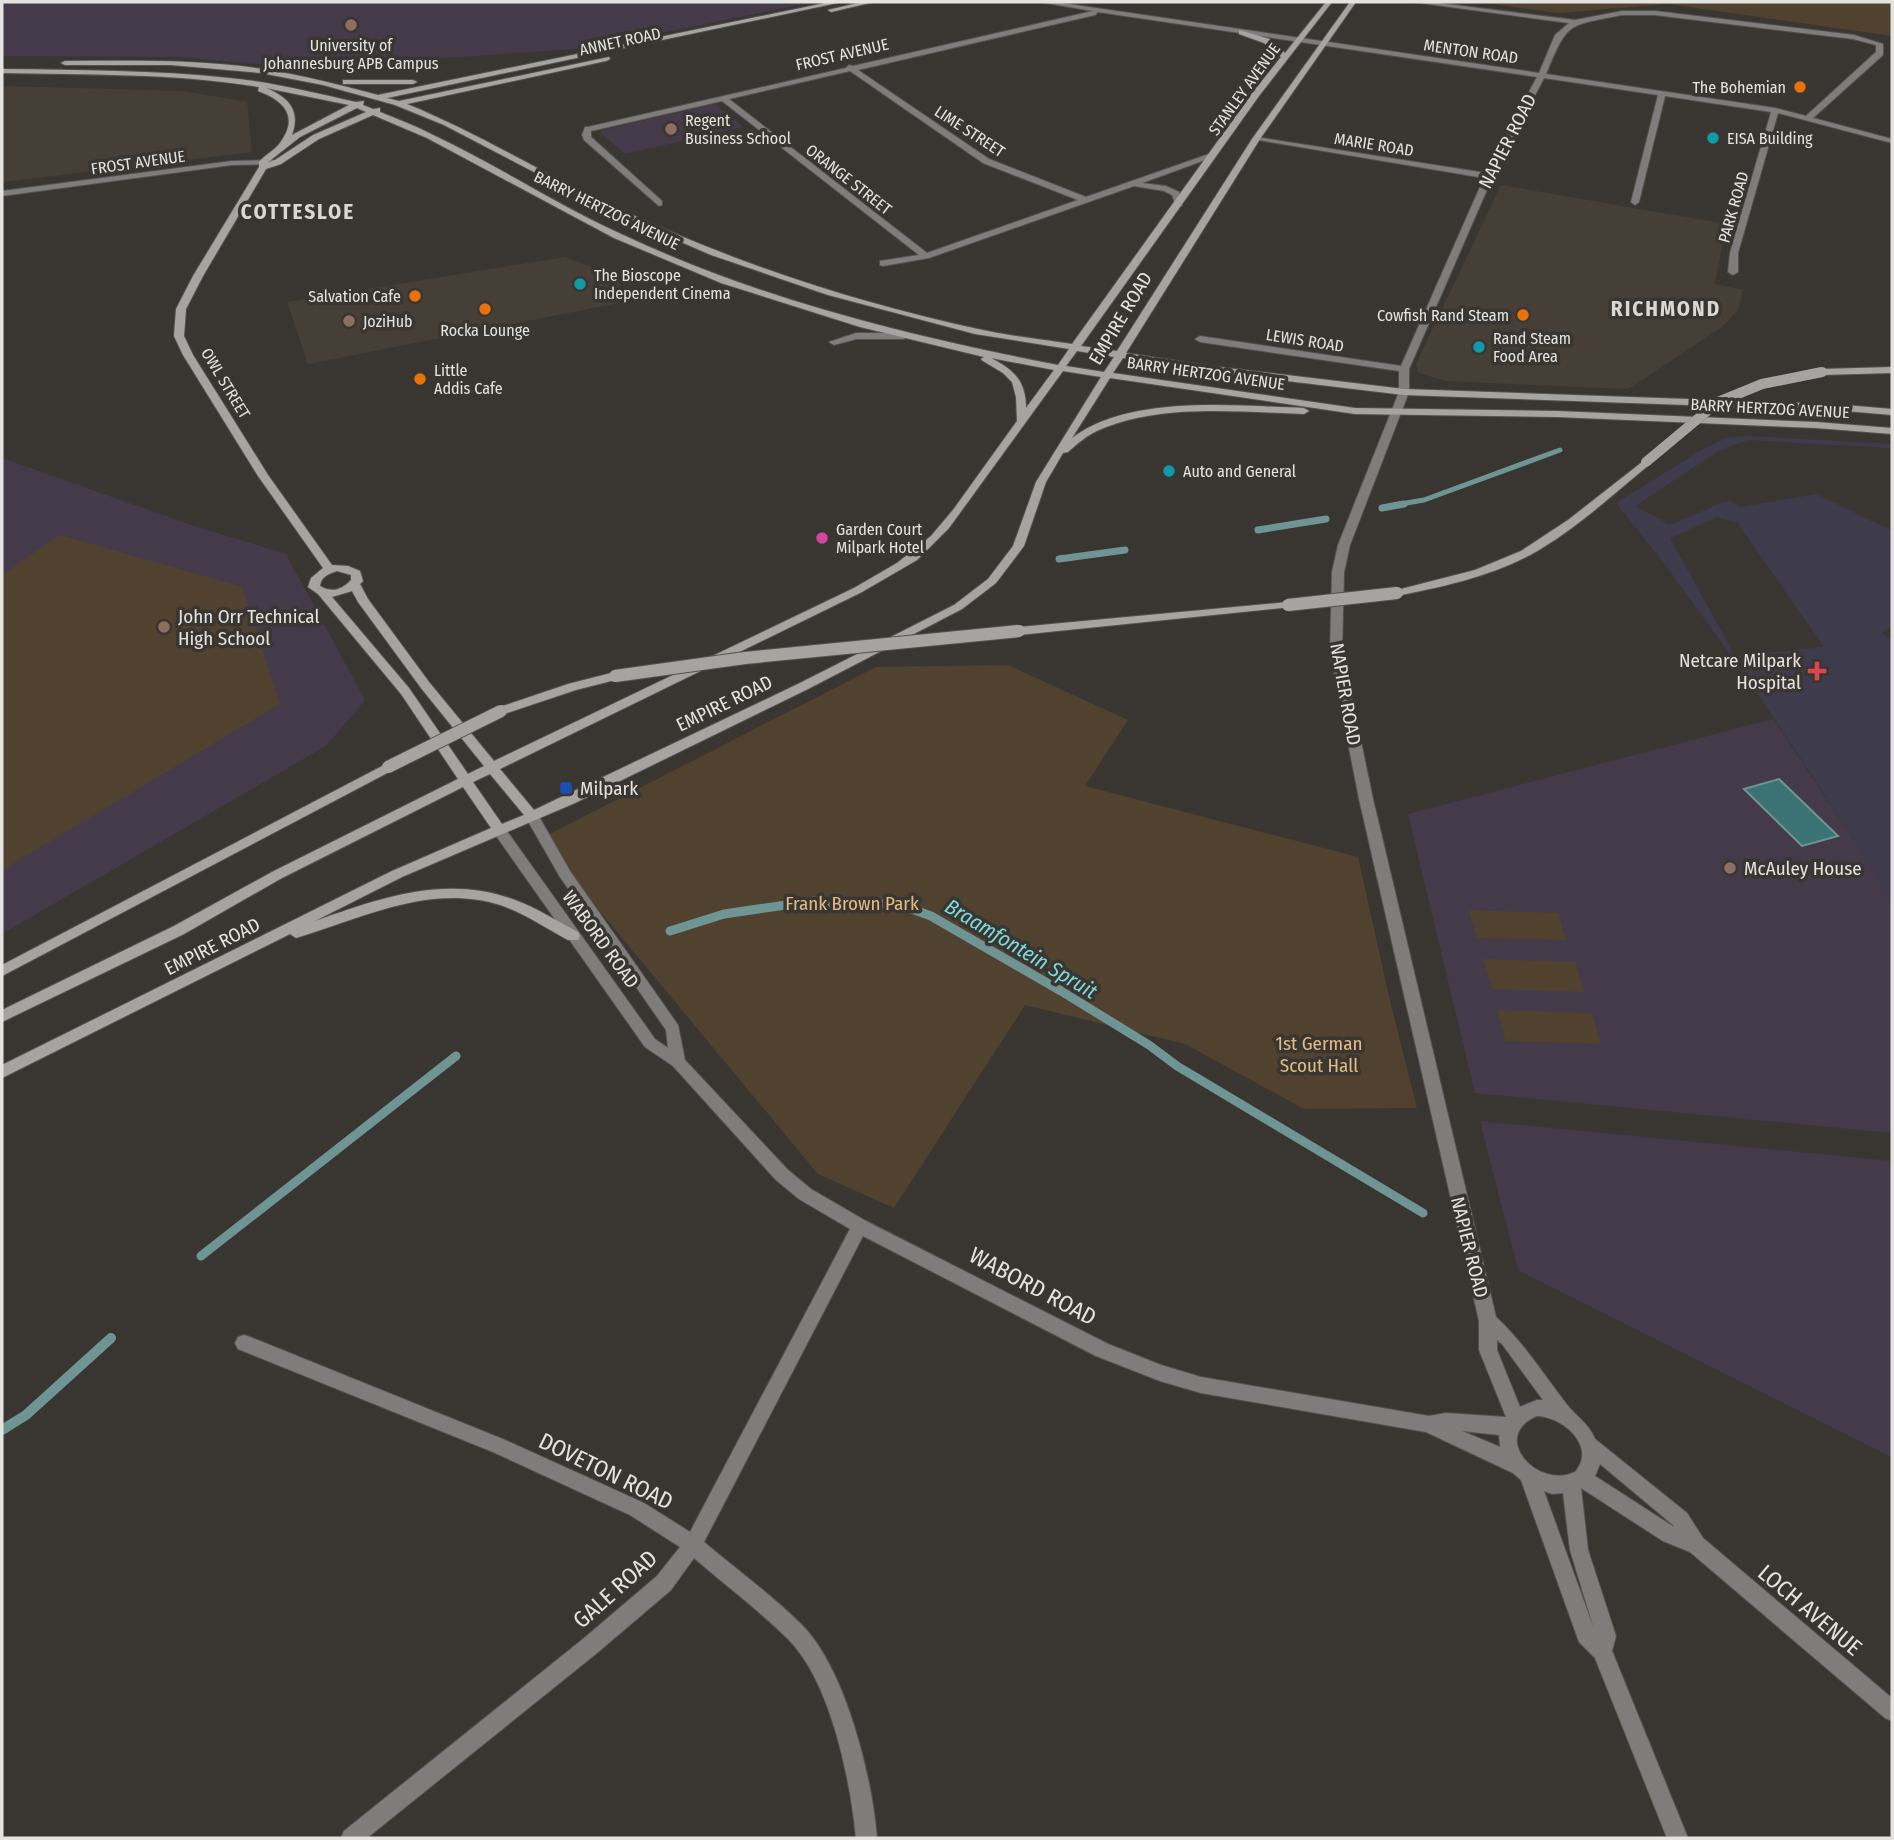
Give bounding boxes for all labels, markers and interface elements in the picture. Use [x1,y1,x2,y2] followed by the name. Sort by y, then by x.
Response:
[343,17,359,33] marker: University of Johannesburg APB Campus
[578,24,663,59] street label: ANNET ROAD
[794,35,890,74] street label: FROST AVENUE
[1423,35,1519,68] street label: MENTON ROAD
[263,36,439,73] place label: University of Johannesburg APB Campus
[1205,40,1284,139] street label: STANLEY AVENUE
[1692,78,1786,97] place label: The Bohemian
[1792,79,1808,95] marker: The Bohemian
[1474,90,1541,192] street label: NAPIER ROAD
[931,102,1009,162] street label: LIME STREET
[685,111,791,148] place label: Regent Business School
[663,121,679,137] marker: Regent Business School
[1333,129,1415,160] street label: MARIE ROAD
[1727,129,1813,148] place label: EISA Building
[1705,130,1721,146] marker: EISA Building
[802,140,896,219] street label: ORANGE STREET
[90,146,186,179] street label: FROST AVENUE
[531,167,682,254] street label: BARRY HERTZOG AVENUE
[1714,169,1753,245] street label: PARK ROAD
[241,199,355,225] district label: COTTESLOE
[594,266,731,303] place label: The Bioscope Independent Cinema
[1084,268,1157,369] street label: EMPIRE ROAD
[572,276,588,292] marker: The Bioscope Independent Cinema
[308,287,401,306] place label: Salvation Cafe
[407,288,423,304] marker: Salvation Cafe
[1611,296,1721,322] district label: RICHMOND
[477,301,493,317] marker: Rocka Lounge
[1377,306,1509,325] place label: Cowfish Rand Steam
[1515,307,1531,323] marker: Cowfish Rand Steam
[363,312,413,331] place label: JoziHub
[341,313,357,329] marker: JoziHub
[440,321,530,340] place label: Rocka Lounge
[1265,325,1345,356] street label: LEWIS ROAD
[1493,329,1571,366] place label: Rand Steam Food Area
[1471,339,1487,355] marker: Rand Steam Food Area
[197,344,254,423] street label: OWL STREET
[1126,353,1286,394] street label: BARRY HERTZOG AVENUE
[434,361,503,398] place label: Little Addis Cafe
[412,371,428,387] marker: Little Addis Cafe
[1690,395,1850,422] street label: BARRY HERTZOG AVENUE
[1183,462,1296,481] place label: Auto and General
[1161,463,1177,479] marker: Auto and General
[836,520,924,557] place label: Garden Court Milpark Hotel
[814,530,830,546] marker: Garden Court Milpark Hotel
[178,605,320,650] place label: John Orr Technical High School
[156,619,172,635] marker: John Orr Technical High School
[1325,641,1366,747] street label: NAPIER ROAD
[1679,649,1801,694] place label: Netcare Milpark Hospital
[1807,661,1827,681] marker: Netcare Milpark Hospital
[672,670,776,737] street label: EMPIRE ROAD
[580,777,638,800] place label: Milpark
[558,780,574,796] marker: Milpark
[1744,857,1862,880] place label: McAuley House
[1722,860,1738,876] marker: McAuley House
[557,886,644,993] street label: WABORD ROAD
[785,892,919,915] park label: Frank Brown Park
[940,893,1102,1005] water label: Braamfontein Spruit
[161,913,264,980] street label: EMPIRE ROAD
[1275,1032,1363,1077] park label: 1st German Scout Hall
[1446,1194,1493,1300] street label: NAPIER ROAD
[965,1241,1101,1331] street label: WABORD ROAD
[534,1426,678,1516] street label: DOVETON ROAD
[567,1544,663,1634] street label: GALE ROAD
[1752,1558,1868,1662] street label: LOCH AVENUE

